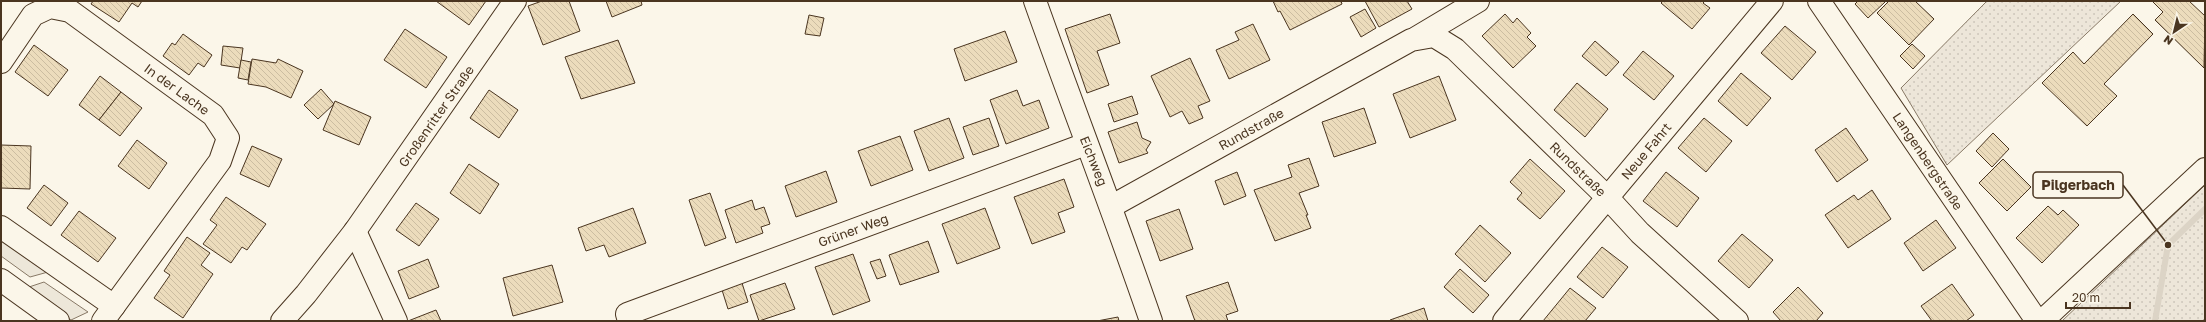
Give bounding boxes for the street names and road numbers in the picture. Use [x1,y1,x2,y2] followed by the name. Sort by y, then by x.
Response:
[141,60,213,118] street label: In der Lache
[395,62,477,170] street label: Großenritter Straße
[1216,105,1286,153] street label: Rundstraße
[1889,109,1967,213] street label: Langenbergstraße
[1618,119,1674,183] street label: Neue Fahrt
[1077,134,1111,188] street label: Eichweg
[1547,138,1609,200] street label: Rundstraße
[816,210,890,250] street label: Grüner Weg

